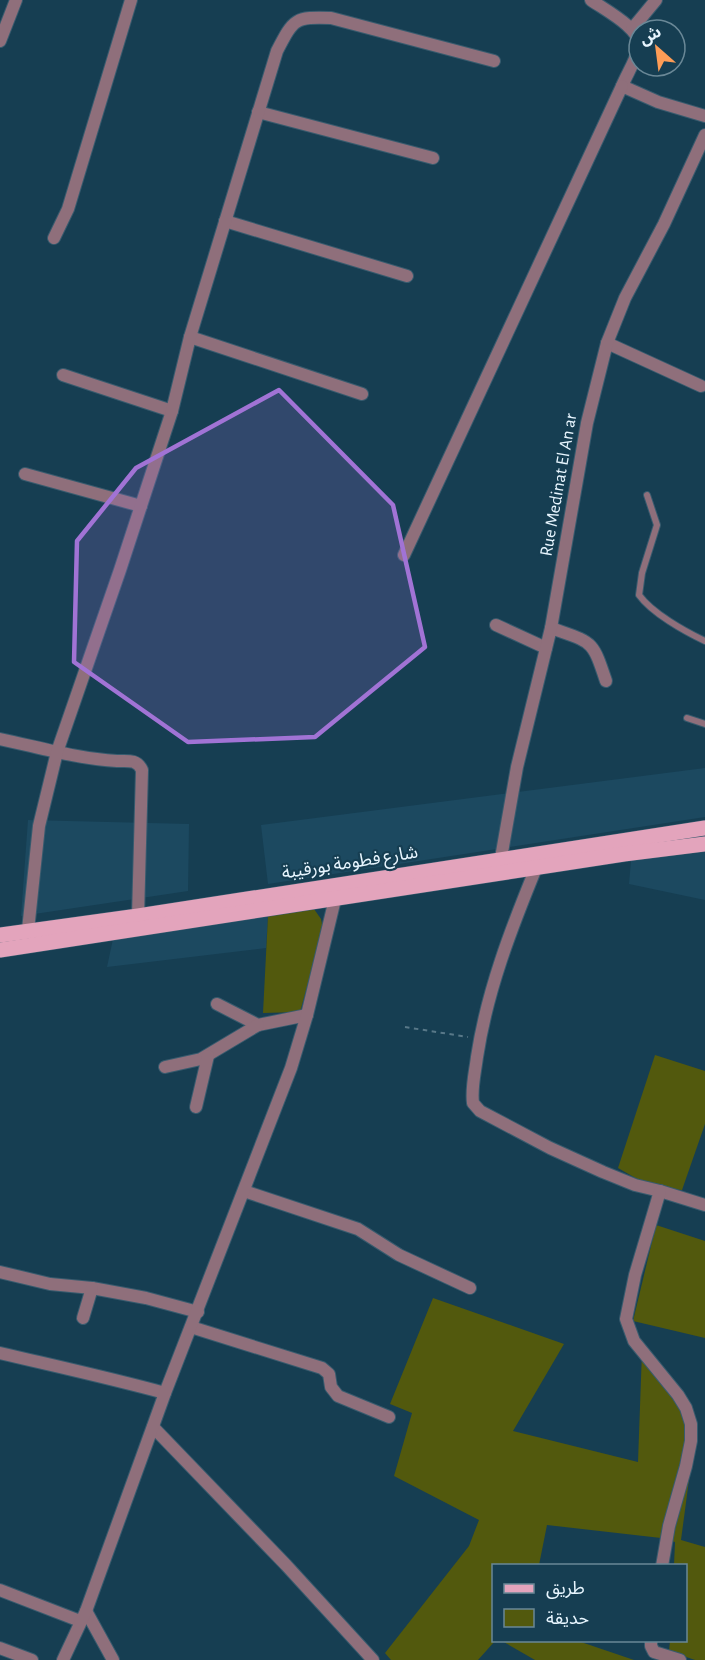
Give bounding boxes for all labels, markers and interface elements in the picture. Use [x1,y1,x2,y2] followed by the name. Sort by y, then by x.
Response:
[627,18,687,78] north arrow
[637,23,664,49] text: ش
[538,412,580,558] street label: Rue Medinat El An ar
[281,843,420,887] street label: شارع فطومة بورقيبة
[492,1564,687,1642] legend
[546,1580,585,1599] text: طريق
[546,1610,589,1628] text: حديقة

